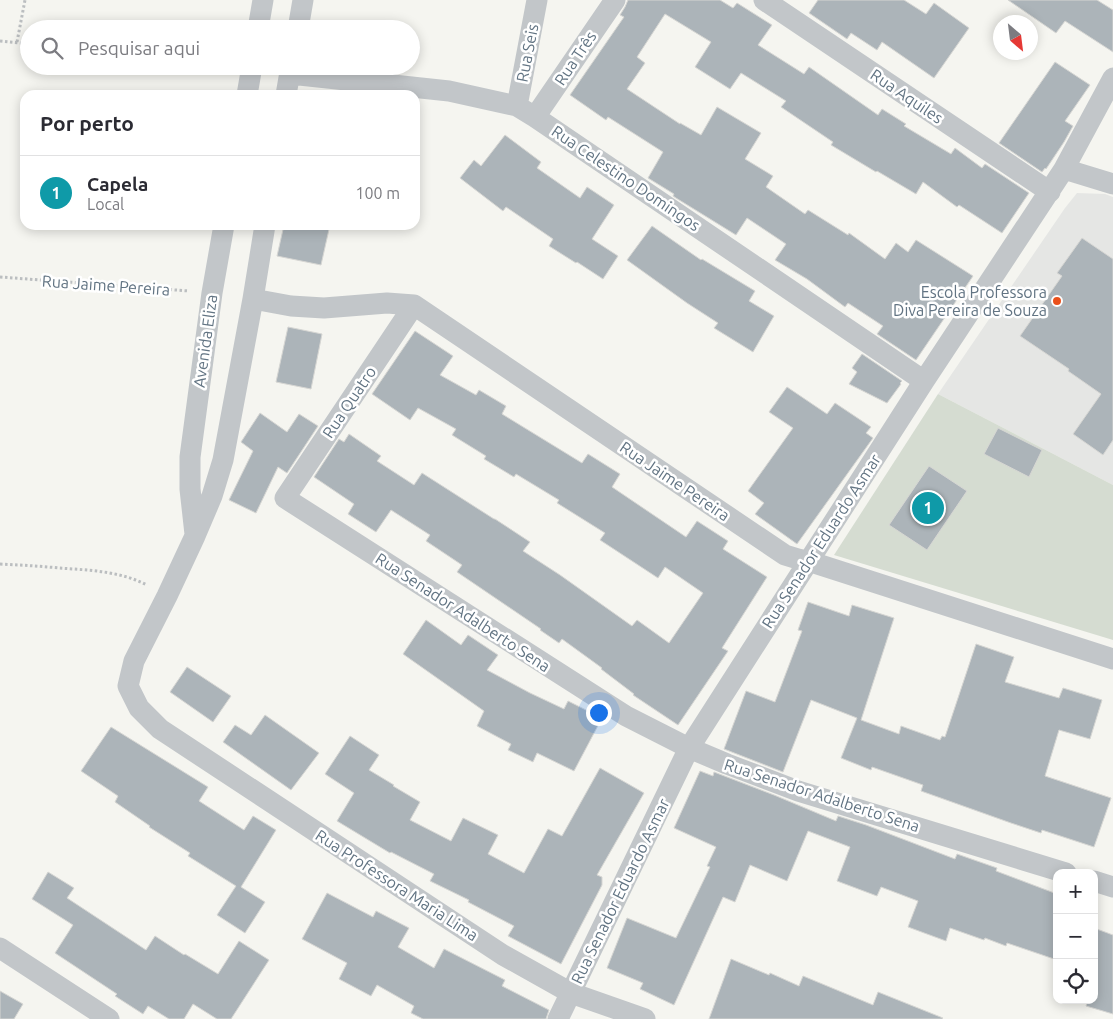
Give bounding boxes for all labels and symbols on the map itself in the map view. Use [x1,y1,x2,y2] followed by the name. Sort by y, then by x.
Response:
[993,15,1038,60] north arrow
[513,22,541,84] street label: Rua Seis
[550,28,600,88] street label: Rua Três
[867,65,947,127] street label: Rua Aquiles
[548,122,704,234] street label: Rua Celestino Domingos
[41,272,171,298] street label: Rua Jaime Pereira
[893,283,1047,319] place label: Escola Professora Diva Pereira de Souza
[190,293,220,389] street label: Avenida Eliza
[1051,295,1063,307] marker: Escola Professora Diva Pereira de Souza
[318,363,380,441] street label: Rua Quatro
[617,438,733,524] street label: Rua Jaime Pereira
[758,451,884,631] street label: Rua Senador Eduardo Asmar
[912,489,944,527] pin: 1
[372,549,554,675] street label: Rua Senador Adalberto Sena
[586,700,612,726] your location
[722,755,922,835] street label: Rua Senador Adalberto Sena
[567,796,673,986] street label: Rua Senador Eduardo Asmar
[312,826,482,944] street label: Rua Professora Maria Lima

